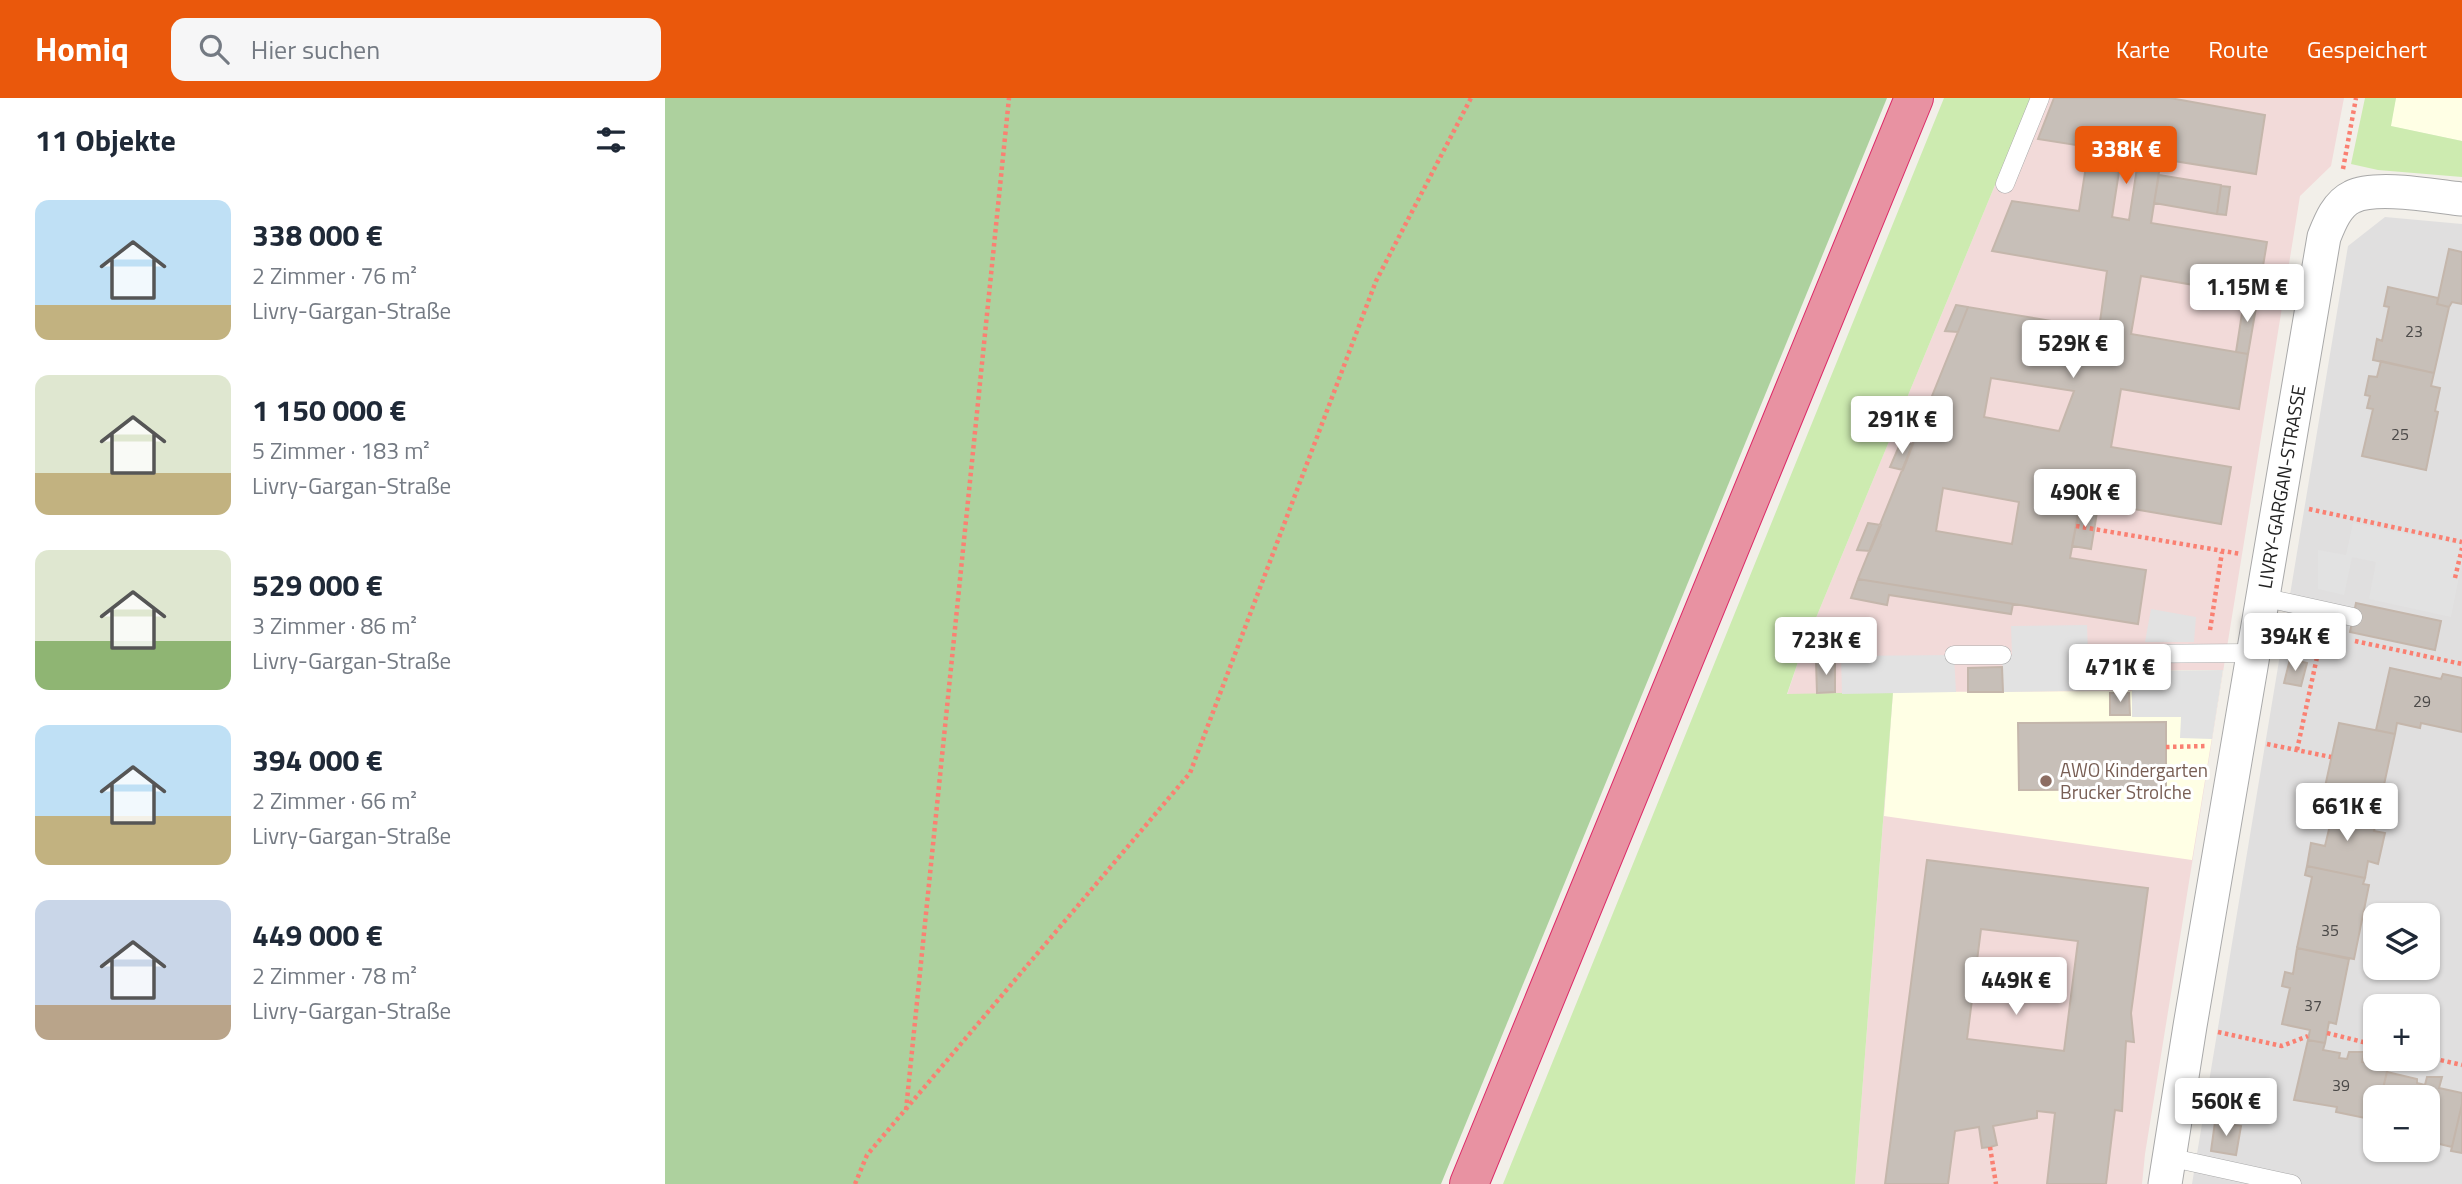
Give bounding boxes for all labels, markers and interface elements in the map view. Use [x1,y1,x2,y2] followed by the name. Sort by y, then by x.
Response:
[171,18,661,81] search box
[35,24,129,74] text: Homiq
[195,30,233,68] icon: search
[251,30,380,69] text: Hier suchen
[2116,31,2170,67] text: Karte
[2208,31,2269,67] text: Route
[2307,31,2427,67] text: Gespeichert
[35,117,176,163] text: 11 Objekte
[592,121,630,159] icon: filters
[2069,126,2183,186] pin: 338K €
[2091,131,2161,166] text: 338K €
[252,212,383,258] text: 338 000 €
[91,228,175,312] icon: home
[252,258,417,293] text: 2 Zimmer · 76 m²
[2182,264,2312,324] pin: 1.15M €
[2206,269,2288,304] text: 1.15M €
[252,293,451,328] text: Livry-Gargan-Straße
[2405,319,2423,343] house number: 23
[2016,320,2130,380] pin: 529K €
[2038,325,2108,360] text: 529K €
[2250,383,2313,591] street label: LIVRY-GARGAN-STRASSE
[252,387,406,433] text: 1 150 000 €
[1845,396,1959,456] pin: 291K €
[1867,401,1937,436] text: 291K €
[91,403,175,487] icon: home
[2391,422,2409,446] house number: 25
[252,433,430,468] text: 5 Zimmer · 183 m²
[252,468,451,503] text: Livry-Gargan-Straße
[2028,470,2142,529] pin: 490K €
[2050,474,2120,509] text: 490K €
[252,562,383,608] text: 529 000 €
[91,578,175,662] icon: home
[252,608,417,643] text: 3 Zimmer · 86 m²
[2238,614,2352,673] pin: 394K €
[1769,618,1883,677] pin: 723K €
[2260,618,2330,653] text: 394K €
[1791,622,1861,657] text: 723K €
[252,643,451,678] text: Livry-Gargan-Straße
[2063,644,2177,704] pin: 471K €
[2085,649,2155,684] text: 471K €
[2413,689,2431,713] house number: 29
[252,737,383,783] text: 394 000 €
[91,753,175,837] icon: home
[2060,755,2208,806] place label: AWO Kindergarten Brucker Strolche
[2038,773,2054,789] marker: AWO Kindergarten Brucker Strolche
[252,783,417,818] text: 2 Zimmer · 66 m²
[2290,784,2404,843] pin: 661K €
[2312,788,2382,823] text: 661K €
[252,818,451,853] text: Livry-Gargan-Straße
[2363,903,2440,1162] map controls
[2363,903,2440,980] button: layers
[252,912,383,958] text: 449 000 €
[2321,918,2339,942] house number: 35
[91,928,175,1012] icon: home
[252,958,417,993] text: 2 Zimmer · 78 m²
[1959,958,2073,1017] pin: 449K €
[1981,962,2051,997] text: 449K €
[252,993,451,1028] text: Livry-Gargan-Straße
[2304,993,2322,1017] house number: 37
[2363,994,2440,1071] button: +
[2332,1073,2350,1097] house number: 39
[2169,1079,2283,1138] pin: 560K €
[2191,1083,2261,1118] text: 560K €
[2363,1085,2440,1162] button: −

